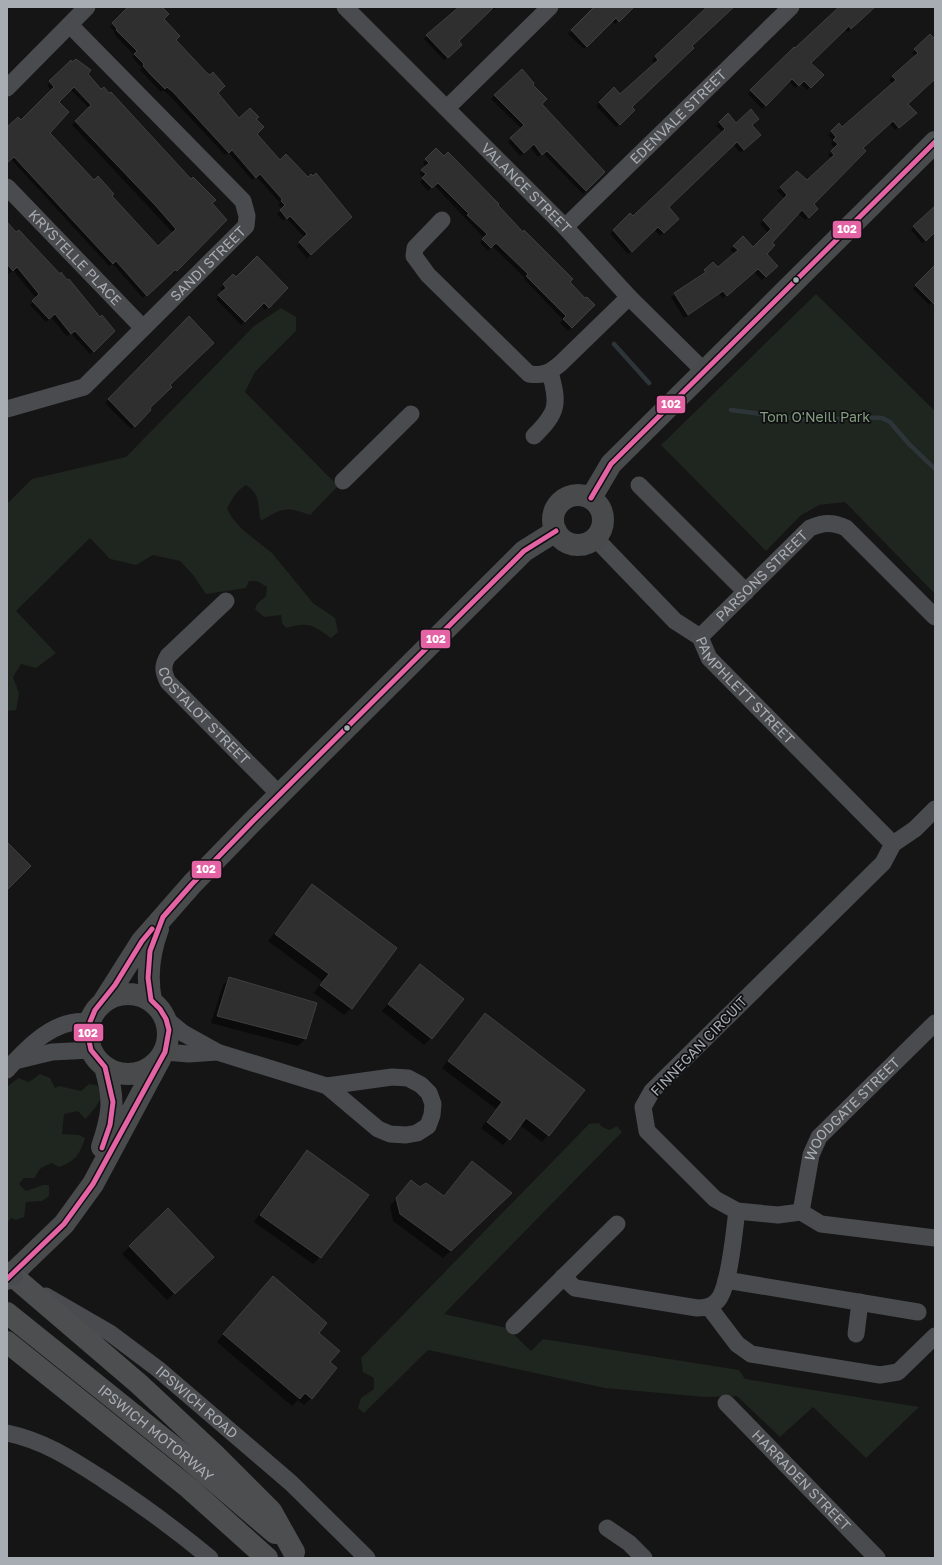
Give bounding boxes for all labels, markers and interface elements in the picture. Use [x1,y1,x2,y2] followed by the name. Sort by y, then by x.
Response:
[626,65,730,167] street label: EDENVALE STREET
[478,139,575,236] street label: VALANCE STREET
[25,206,125,309] street label: KRYSTELLE PLACE
[832,220,862,239] line badge: 102
[166,222,249,304] street label: SANDI STREET
[837,222,857,235] text: 102
[791,275,801,285] unlabelled marker
[656,395,686,414] line badge: 102
[661,397,681,410] text: 102
[760,408,870,425] park label: Tom O'Neill Park
[712,526,811,625] street label: PARSONS STREET
[420,629,451,649] line badge: 102
[426,632,446,645] text: 102
[693,634,798,748] street label: PAMPHLETT STREET
[155,665,254,768] street label: COSTALOT STREET
[342,723,352,733] unlabelled marker
[191,860,222,879] line badge: 102
[196,862,216,875] text: 102
[647,992,751,1099] street label: FINNEGAN CIRCUIT
[73,1023,104,1042] line badge: 102
[78,1026,98,1039] text: 102
[801,1053,903,1163] street label: WOODGATE STREET
[153,1362,242,1442] street label: IPSWICH ROAD
[95,1381,217,1485] street label: IPSWICH MOTORWAY
[749,1426,855,1534] street label: HARRADEN STREET

